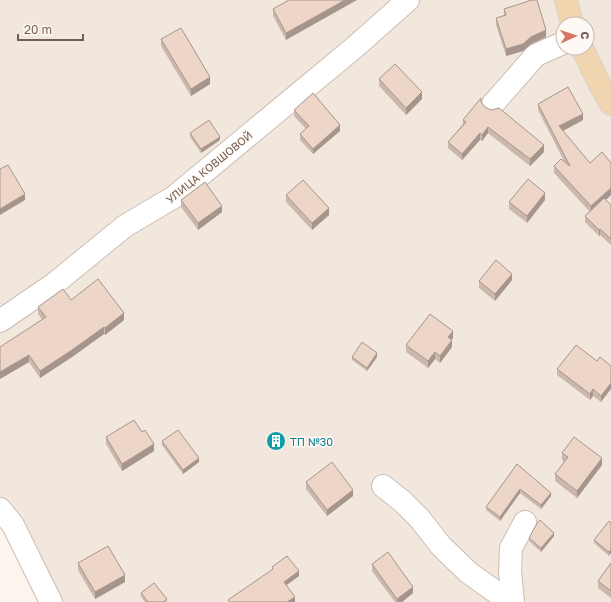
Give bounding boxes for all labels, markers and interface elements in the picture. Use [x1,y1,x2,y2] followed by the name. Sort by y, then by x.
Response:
[18,16,83,42] scale bar
[555,16,595,56] north arrow
[24,22,52,37] text: 20 m
[579,31,592,40] text: С
[163,128,255,206] street label: УЛИЦА КОВШОВОЙ
[265,430,287,452] building icon: ТП №30
[290,435,333,448] place label: ТП №30

